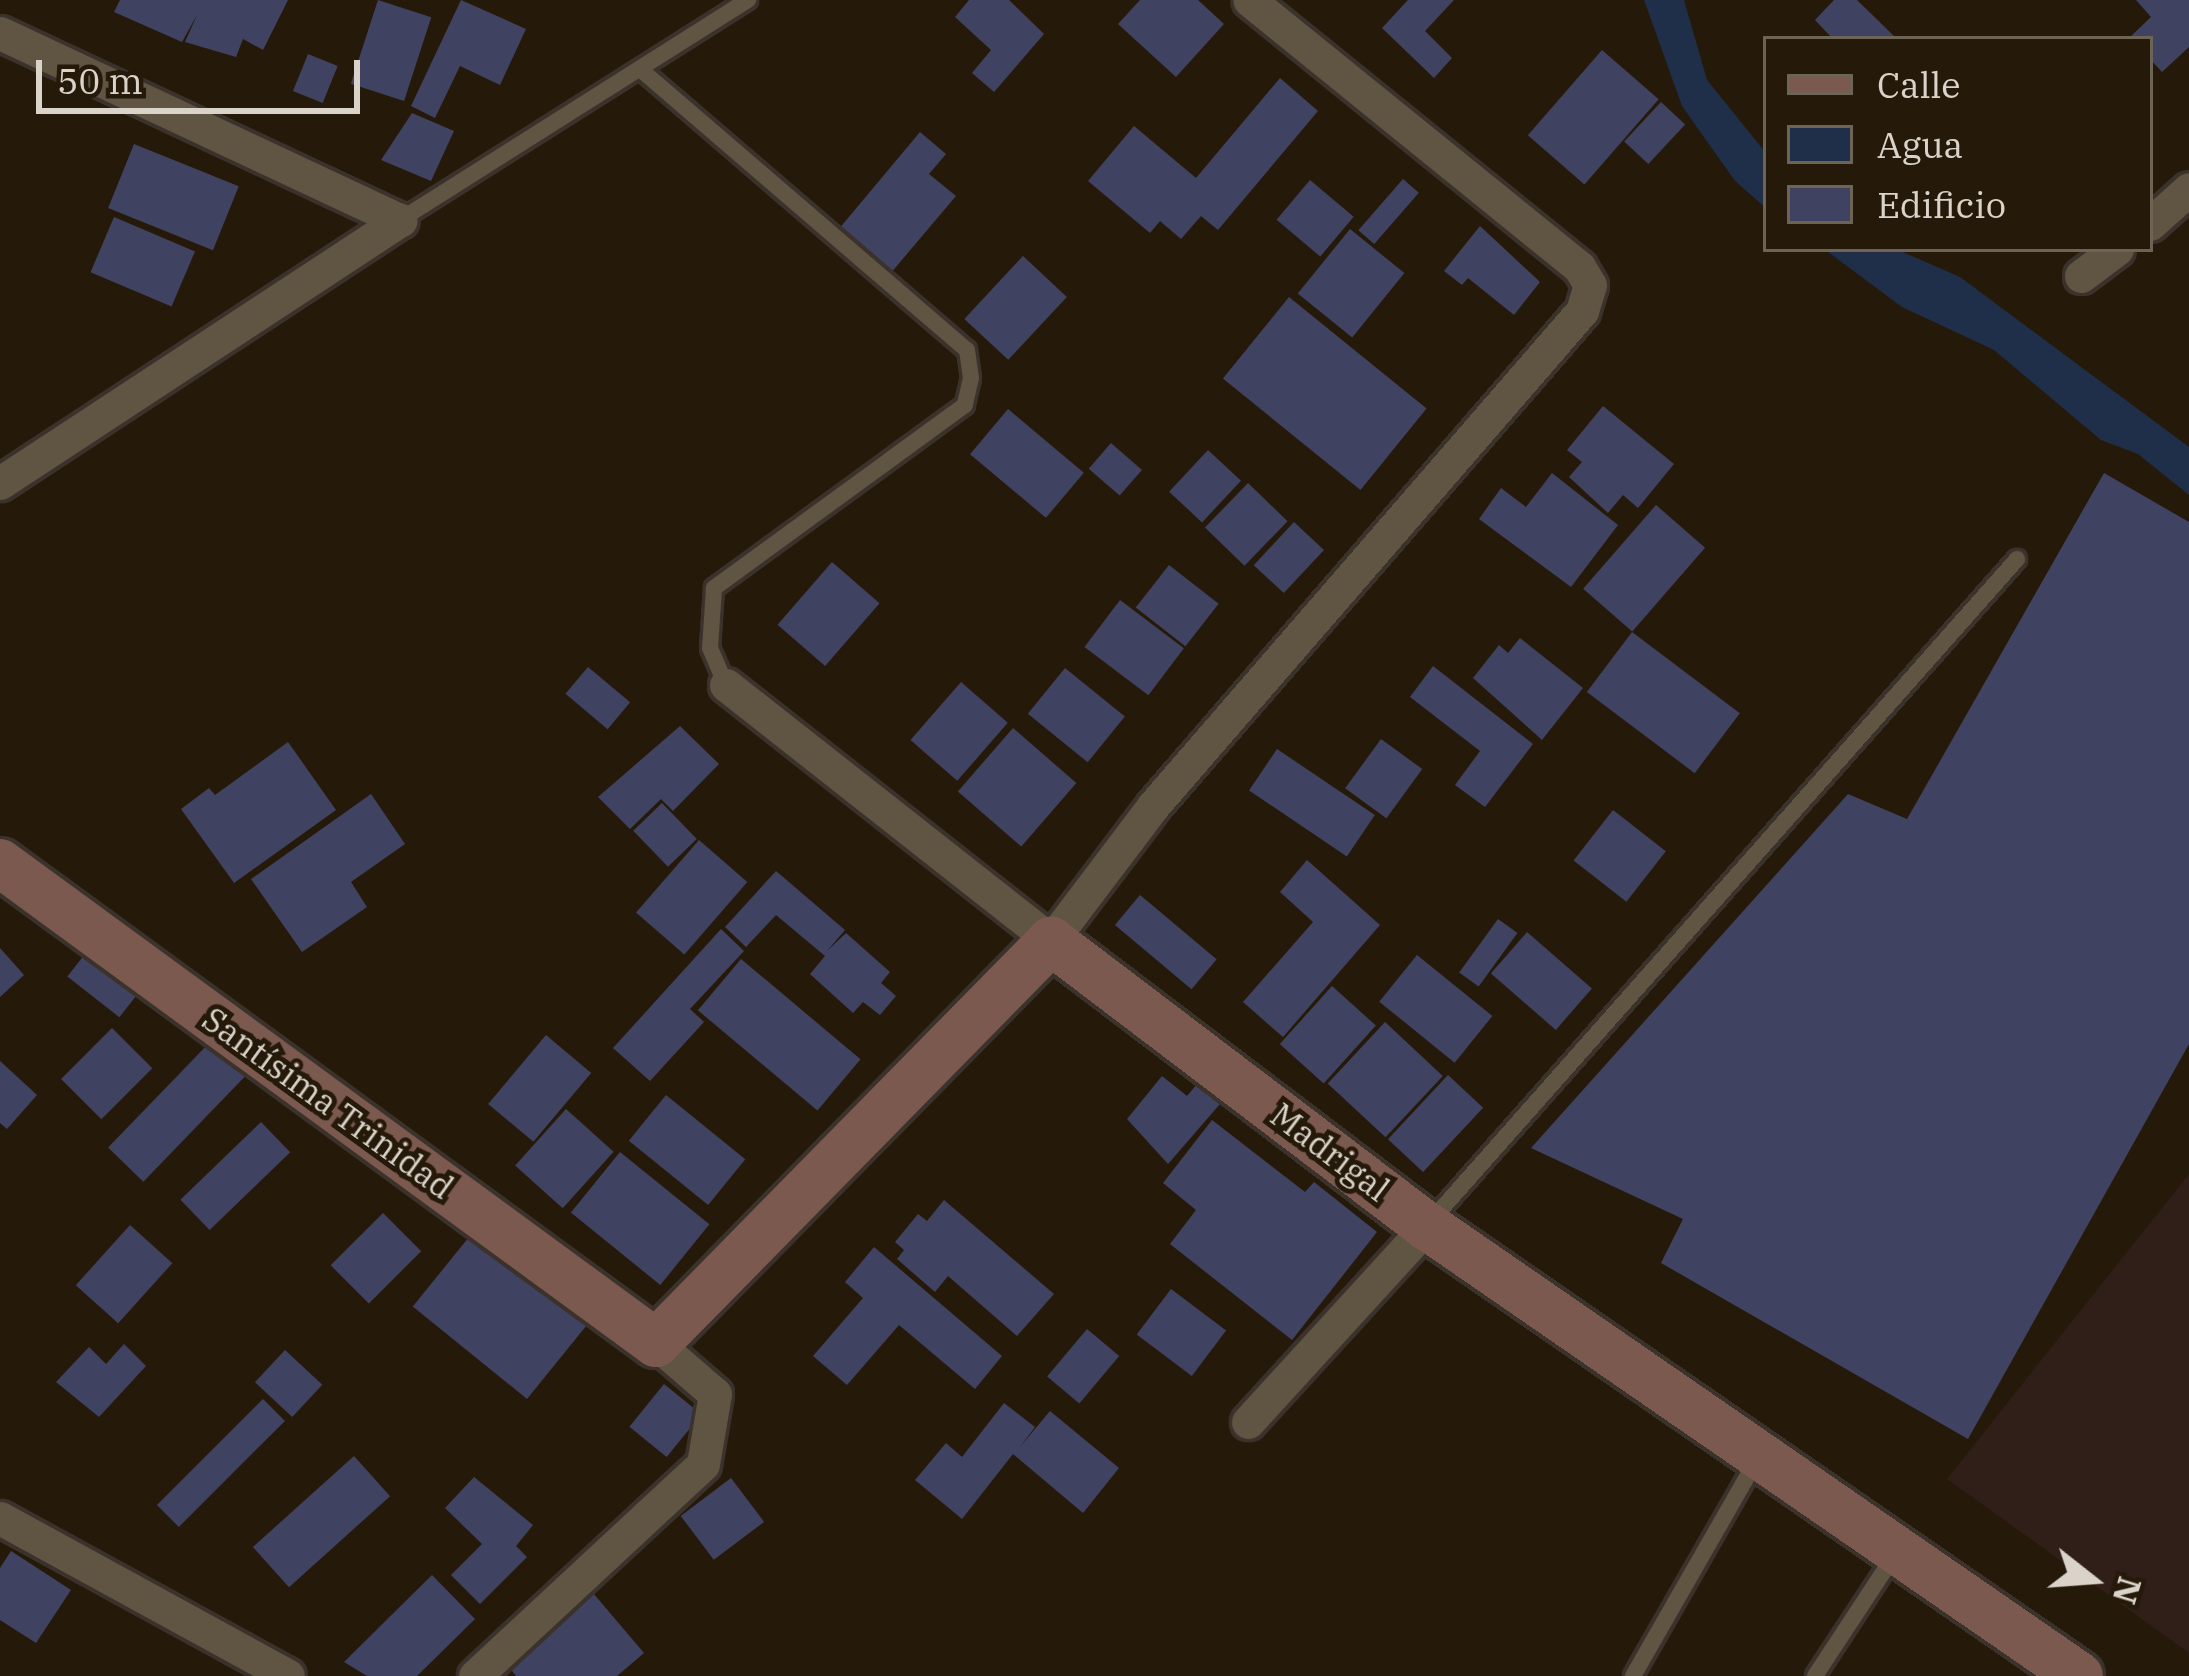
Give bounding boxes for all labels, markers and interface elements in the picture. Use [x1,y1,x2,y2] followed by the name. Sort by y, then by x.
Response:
[42,36,366,110] scale bar
[1763,36,2153,252] legend
[57,57,143,104] text: 50 m
[1877,61,1961,108] text: Calle
[1877,121,1963,168] text: Agua
[1877,181,2006,228] text: Edificio
[195,999,461,1207] street label: Santísima Trinidad
[1263,1095,1397,1209] street label: Madrigal
[2033,1520,2153,1640] north arrow
[2104,1572,2152,1609] text: N

